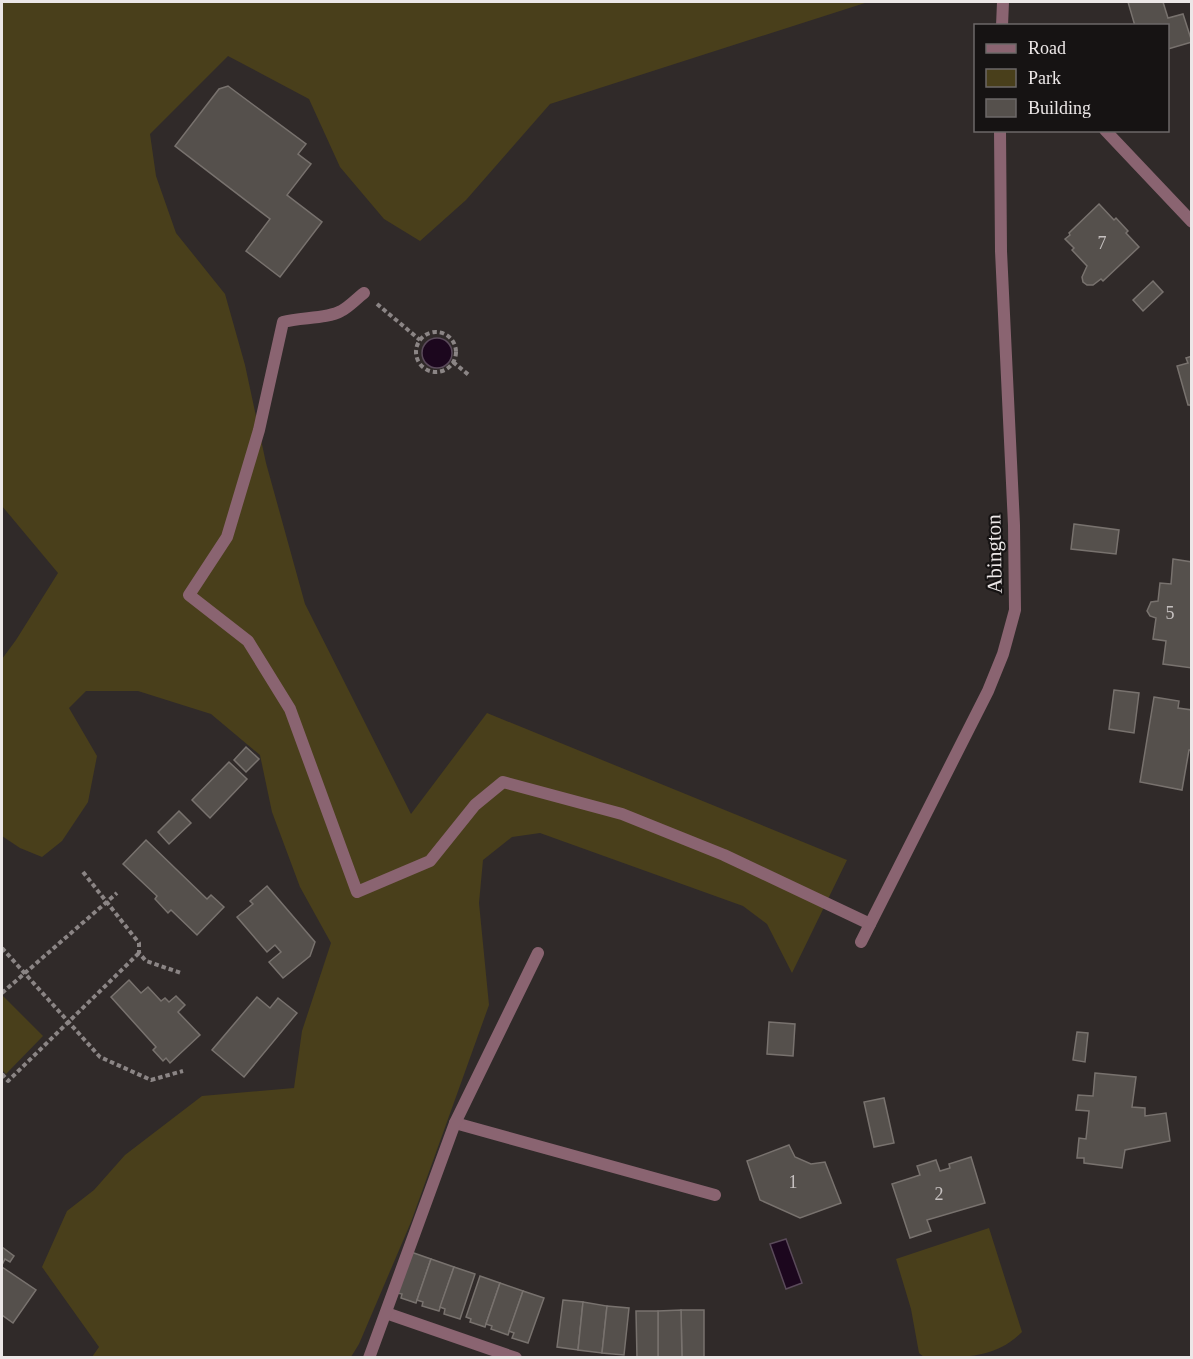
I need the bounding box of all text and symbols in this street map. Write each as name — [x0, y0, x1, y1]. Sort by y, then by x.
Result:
legend — [974, 24, 1169, 132]
text: Road — [1028, 38, 1066, 58]
text: Park — [1028, 68, 1061, 88]
text: Building — [1028, 98, 1091, 118]
house number: 7 — [1098, 233, 1107, 253]
street label: Abington — [981, 514, 1007, 594]
house number: 5 — [1166, 603, 1175, 623]
house number: 1 — [789, 1172, 798, 1192]
house number: 2 — [935, 1184, 944, 1204]

